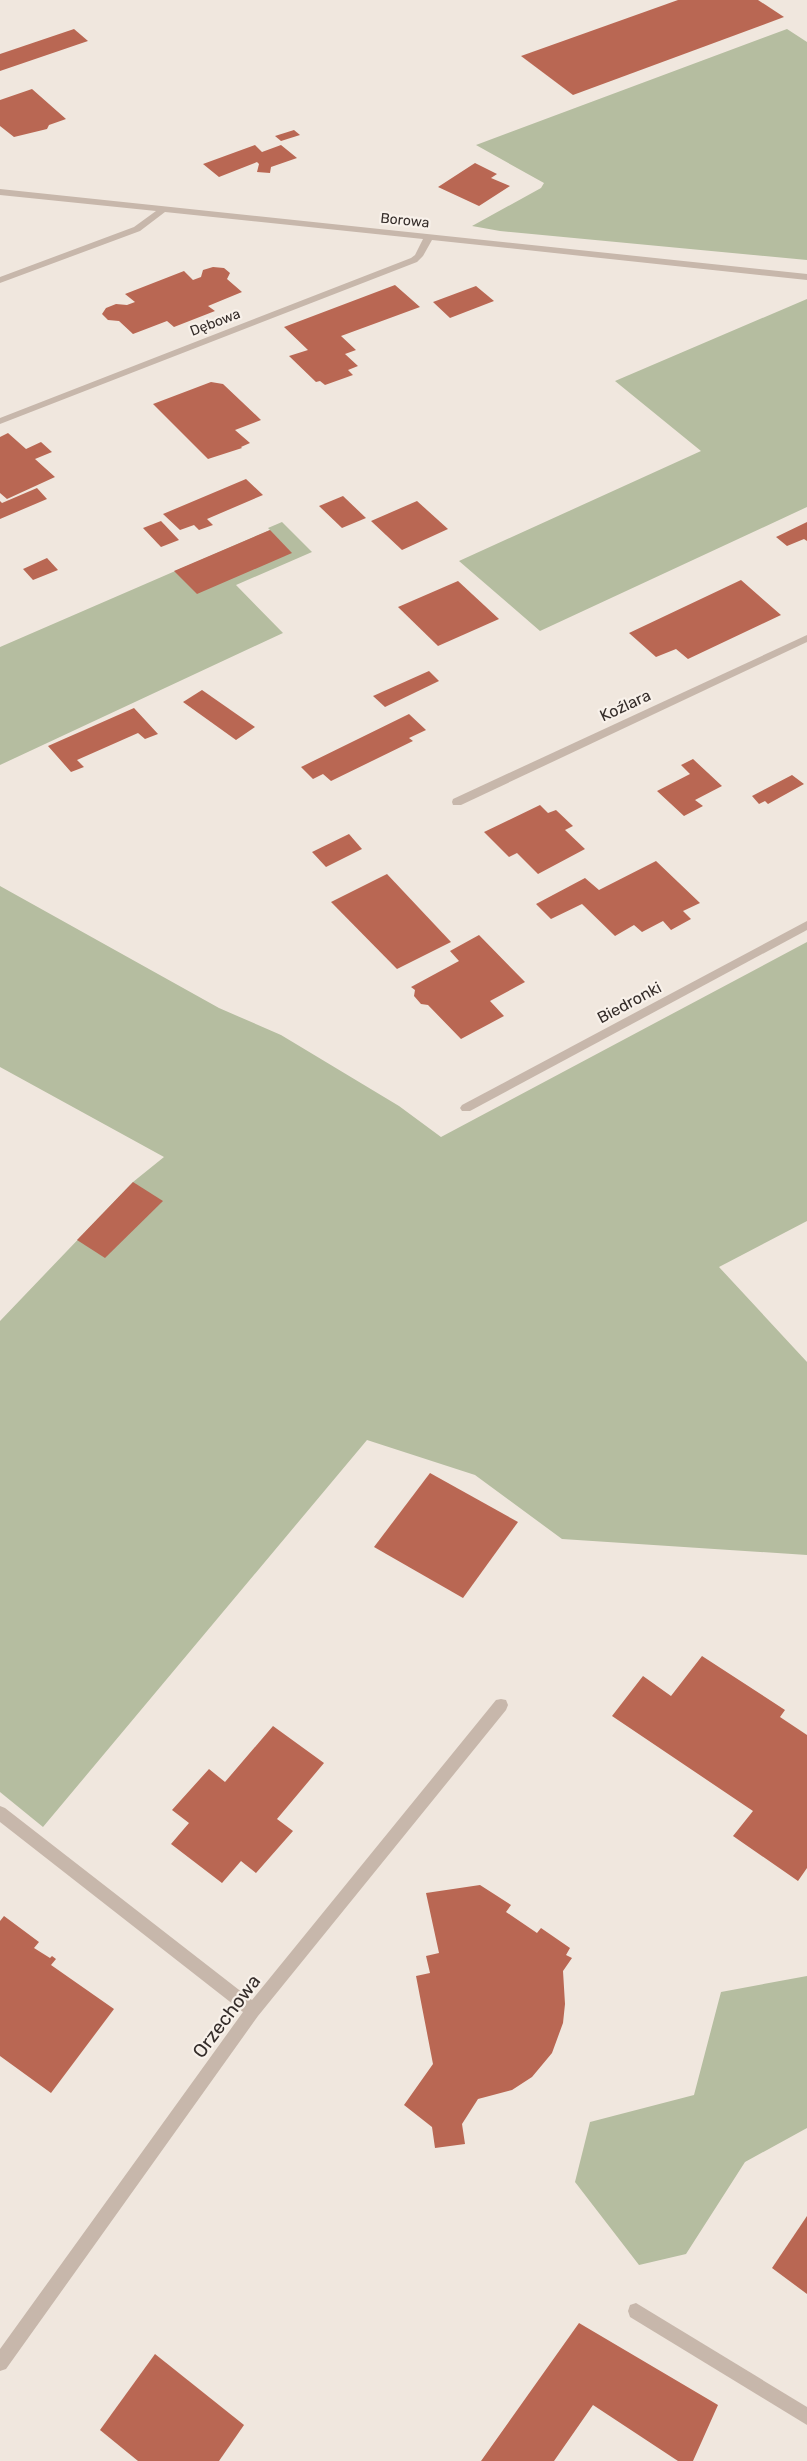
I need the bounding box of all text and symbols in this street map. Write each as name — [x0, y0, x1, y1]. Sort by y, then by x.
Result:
street label: Borowa — [380, 209, 430, 232]
street label: Dębowa — [188, 305, 243, 340]
street label: Koźlara — [597, 685, 654, 725]
street label: Biedronki — [594, 978, 665, 1027]
street label: Orzechowa — [188, 1970, 265, 2063]

